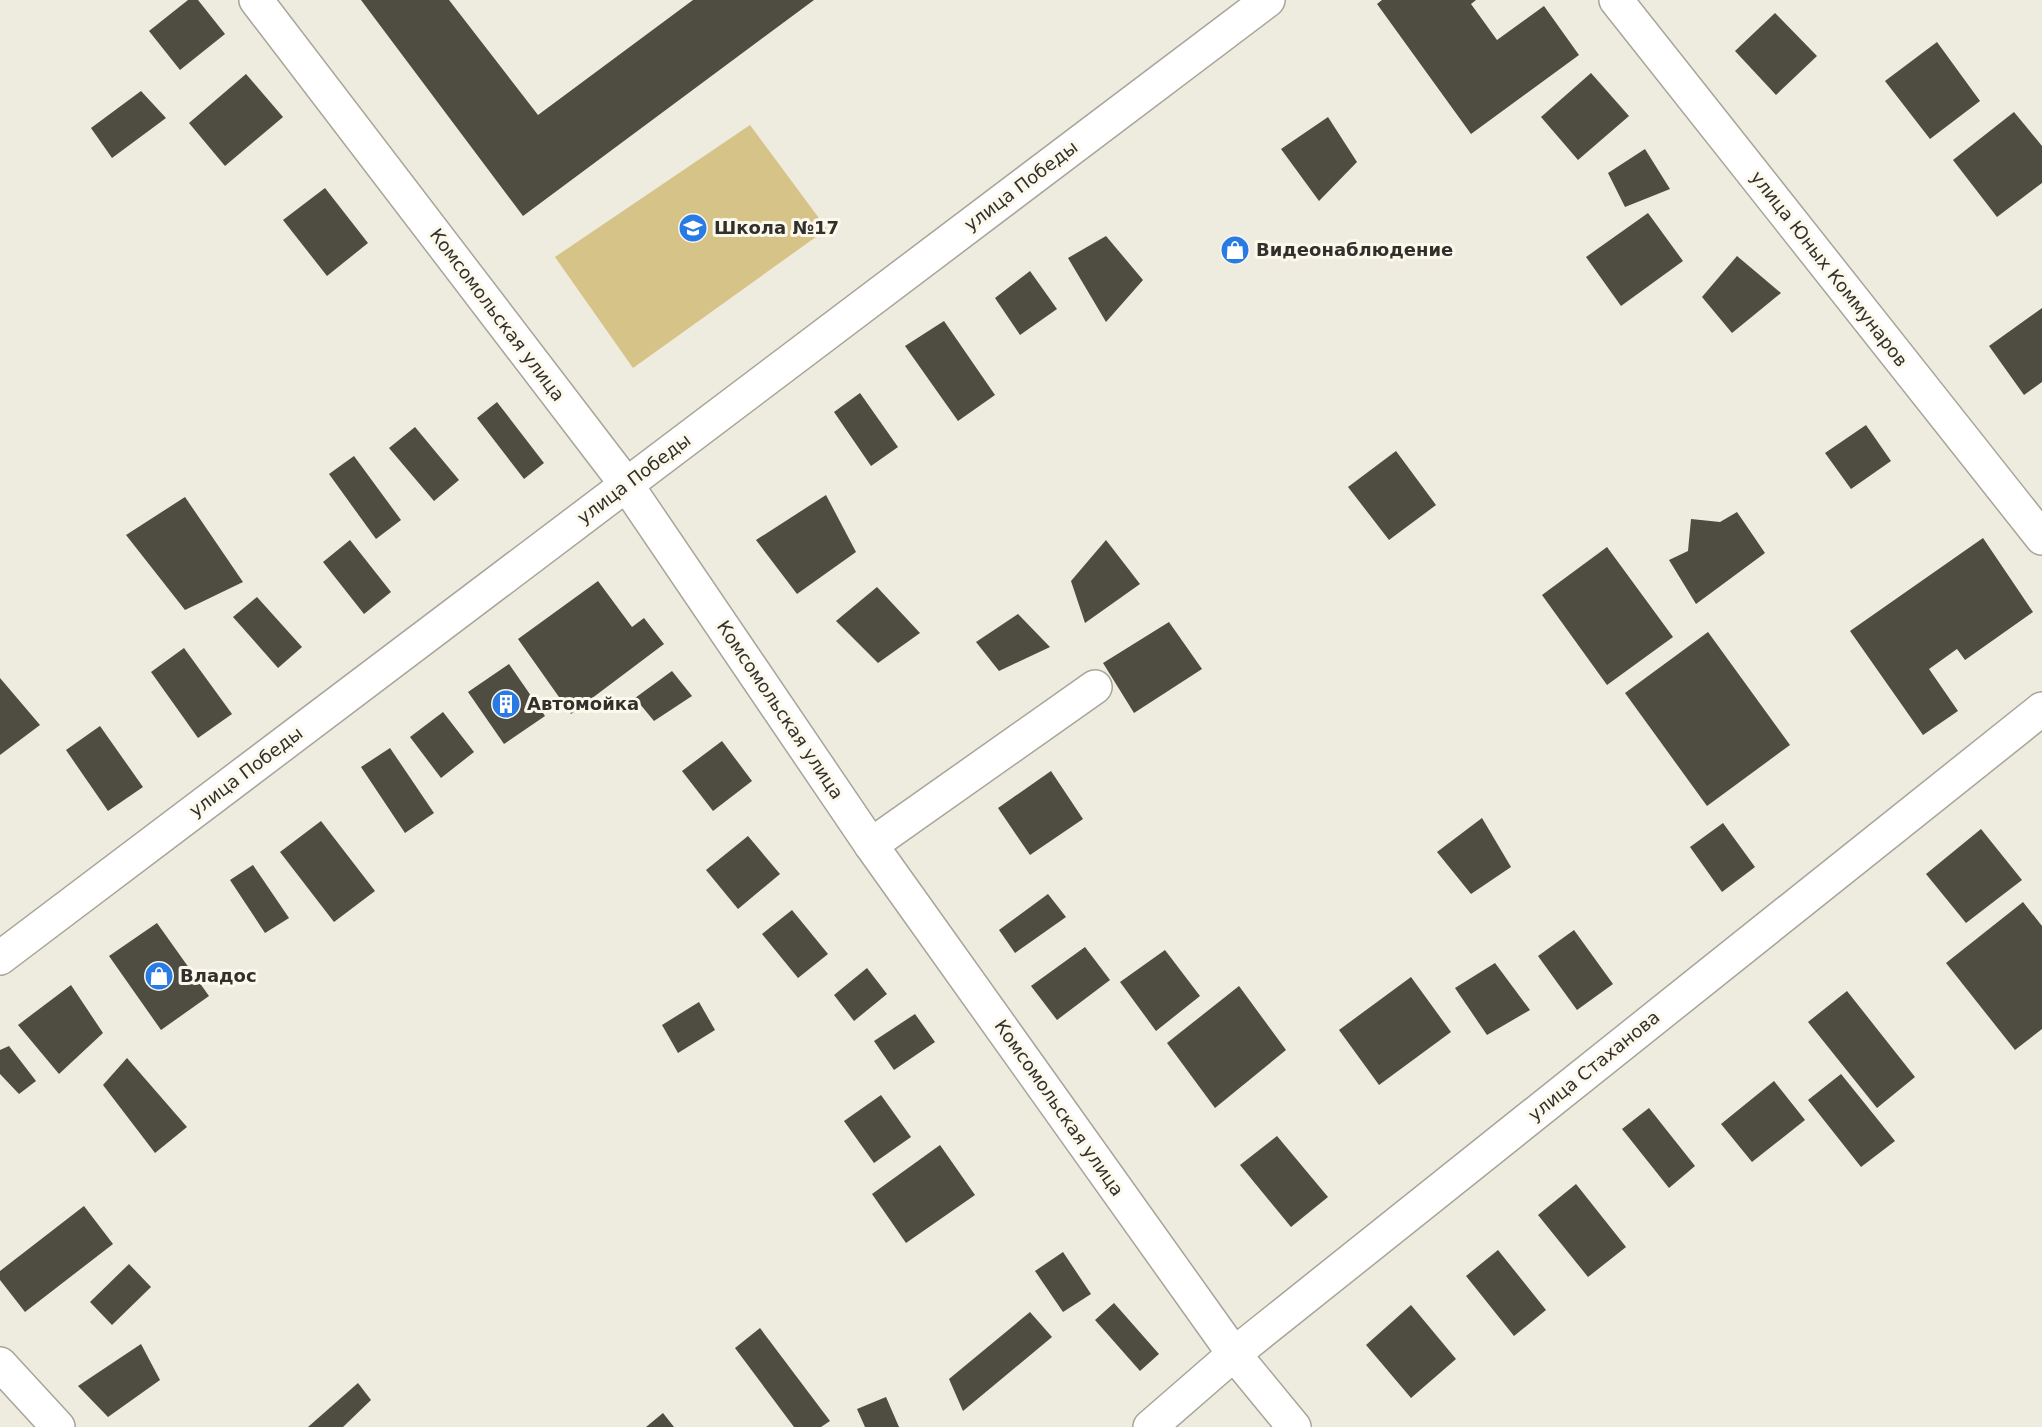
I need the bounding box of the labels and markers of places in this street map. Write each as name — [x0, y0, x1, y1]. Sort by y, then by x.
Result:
school or university icon: Школа №17 — [677, 212, 709, 244]
place label: Школа №17 — [714, 217, 839, 238]
shop icon: Видеонаблюдение — [1219, 234, 1251, 266]
place label: Видеонаблюдение — [1256, 239, 1453, 260]
building icon: Автомойка — [490, 688, 522, 720]
place label: Автомойка — [527, 693, 639, 714]
shop icon: Владос — [143, 960, 175, 992]
place label: Владос — [180, 965, 257, 986]

